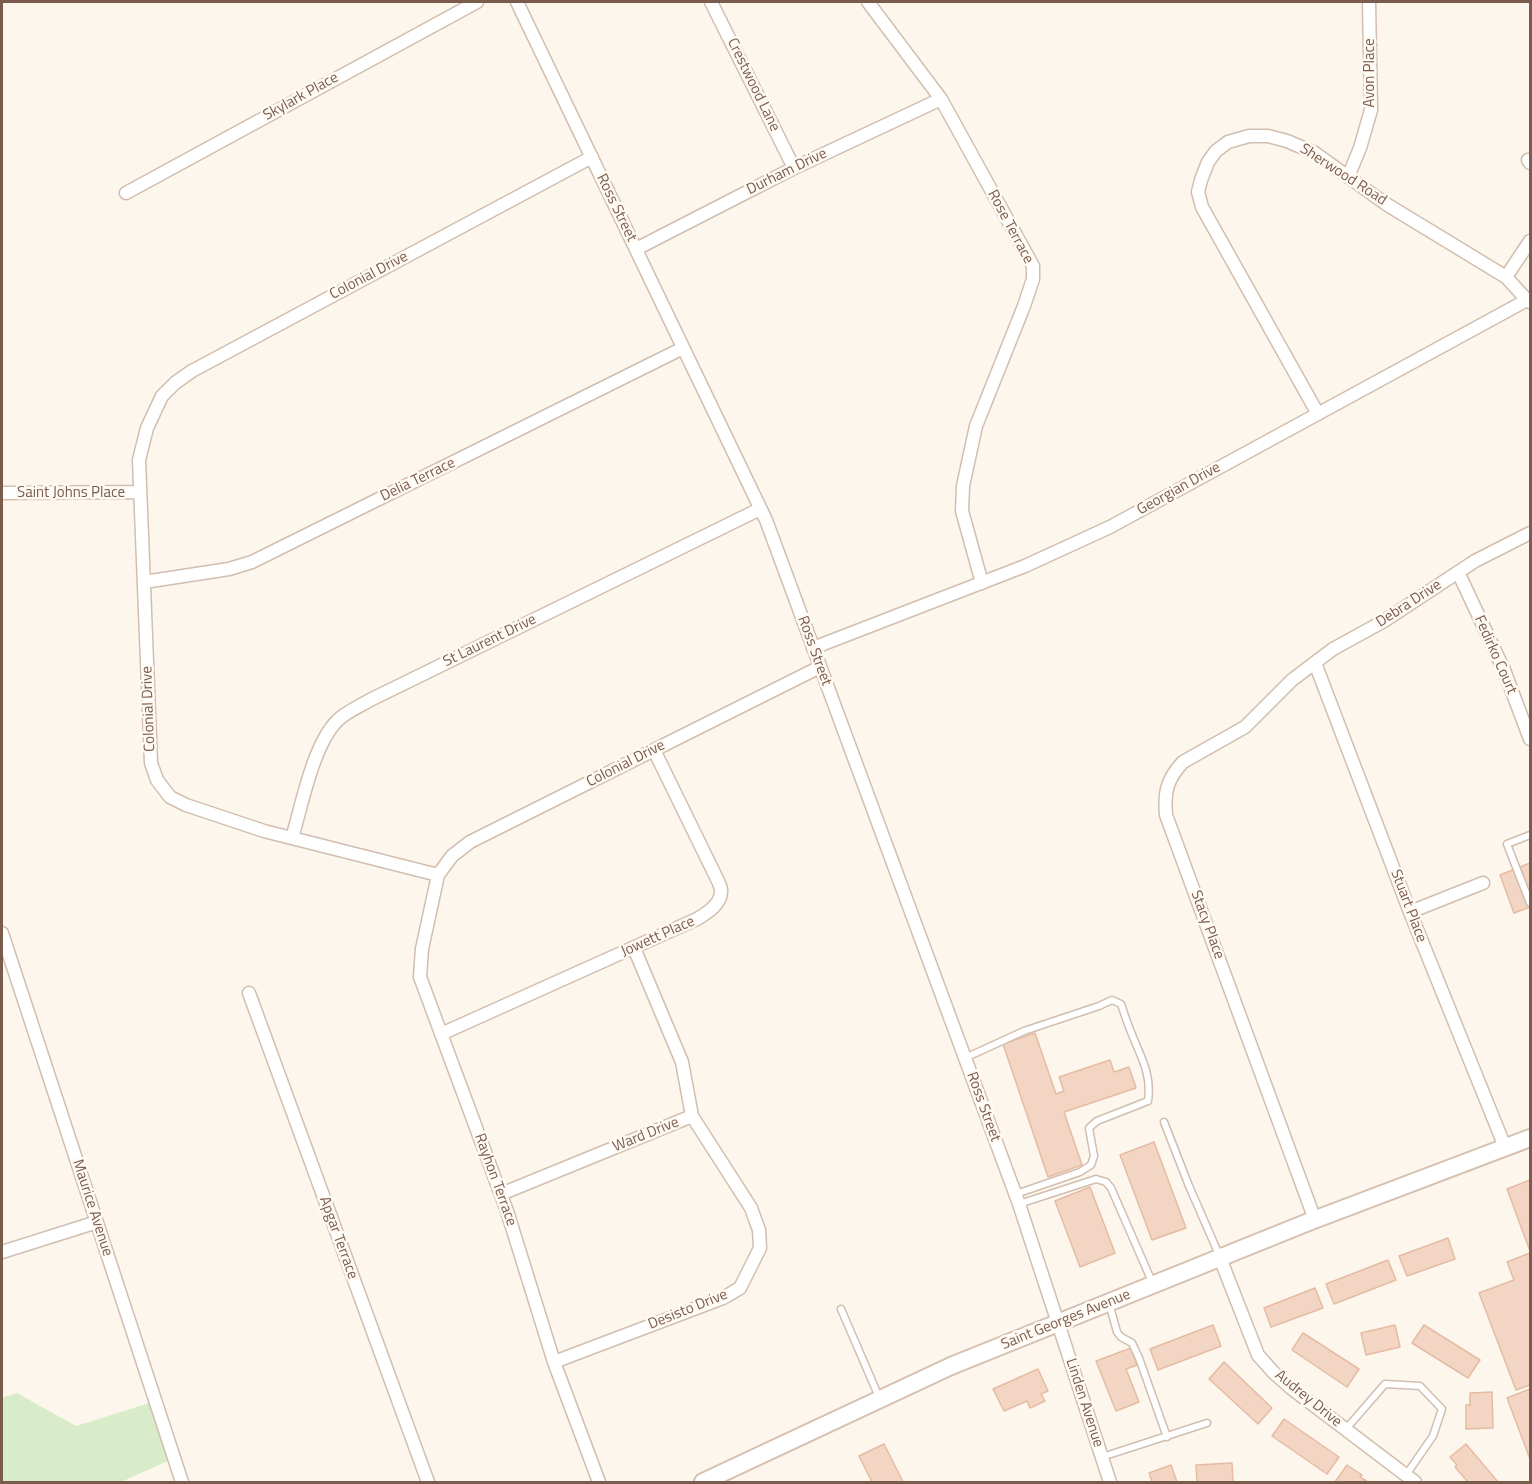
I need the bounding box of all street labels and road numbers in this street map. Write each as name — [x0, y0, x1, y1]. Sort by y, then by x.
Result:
street label: Crestwood Lane — [723, 35, 783, 135]
street label: Avon Place — [1361, 39, 1379, 107]
street label: Skylark Place — [260, 69, 342, 125]
street label: Sherwood Road — [1296, 140, 1390, 210]
street label: Durham Drive — [744, 145, 830, 199]
street label: Ross Street — [592, 171, 640, 245]
street label: Rose Terrace — [983, 187, 1037, 267]
street label: Colonial Drive — [327, 248, 411, 304]
street label: Delia Terrace — [378, 454, 458, 506]
street label: Georgian Drive — [1134, 459, 1224, 519]
street label: Saint Johns Place — [17, 484, 125, 502]
street label: Debra Drive — [1373, 576, 1445, 632]
street label: St Laurent Drive — [441, 611, 539, 671]
street label: Fedirko Court — [1470, 613, 1520, 697]
street label: Ross Street — [793, 614, 835, 688]
street label: Colonial Drive — [139, 666, 159, 752]
street label: Colonial Drive — [584, 737, 668, 791]
street label: Stuart Place — [1386, 867, 1430, 945]
street label: Stacy Place — [1186, 888, 1228, 962]
street label: Jowett Place — [618, 913, 698, 961]
street label: Ross Street — [962, 1070, 1004, 1144]
street label: Ward Drive — [610, 1114, 682, 1156]
street label: Rayhon Terrace — [470, 1131, 520, 1229]
street label: Maurice Avenue — [68, 1157, 116, 1259]
street label: Apgar Terrace — [315, 1194, 361, 1282]
street label: Desisto Drive — [646, 1286, 730, 1334]
street label: Saint Georges Avenue — [999, 1286, 1133, 1354]
street label: Linden Avenue — [1061, 1356, 1107, 1450]
street label: Audrey Drive — [1271, 1367, 1345, 1431]

